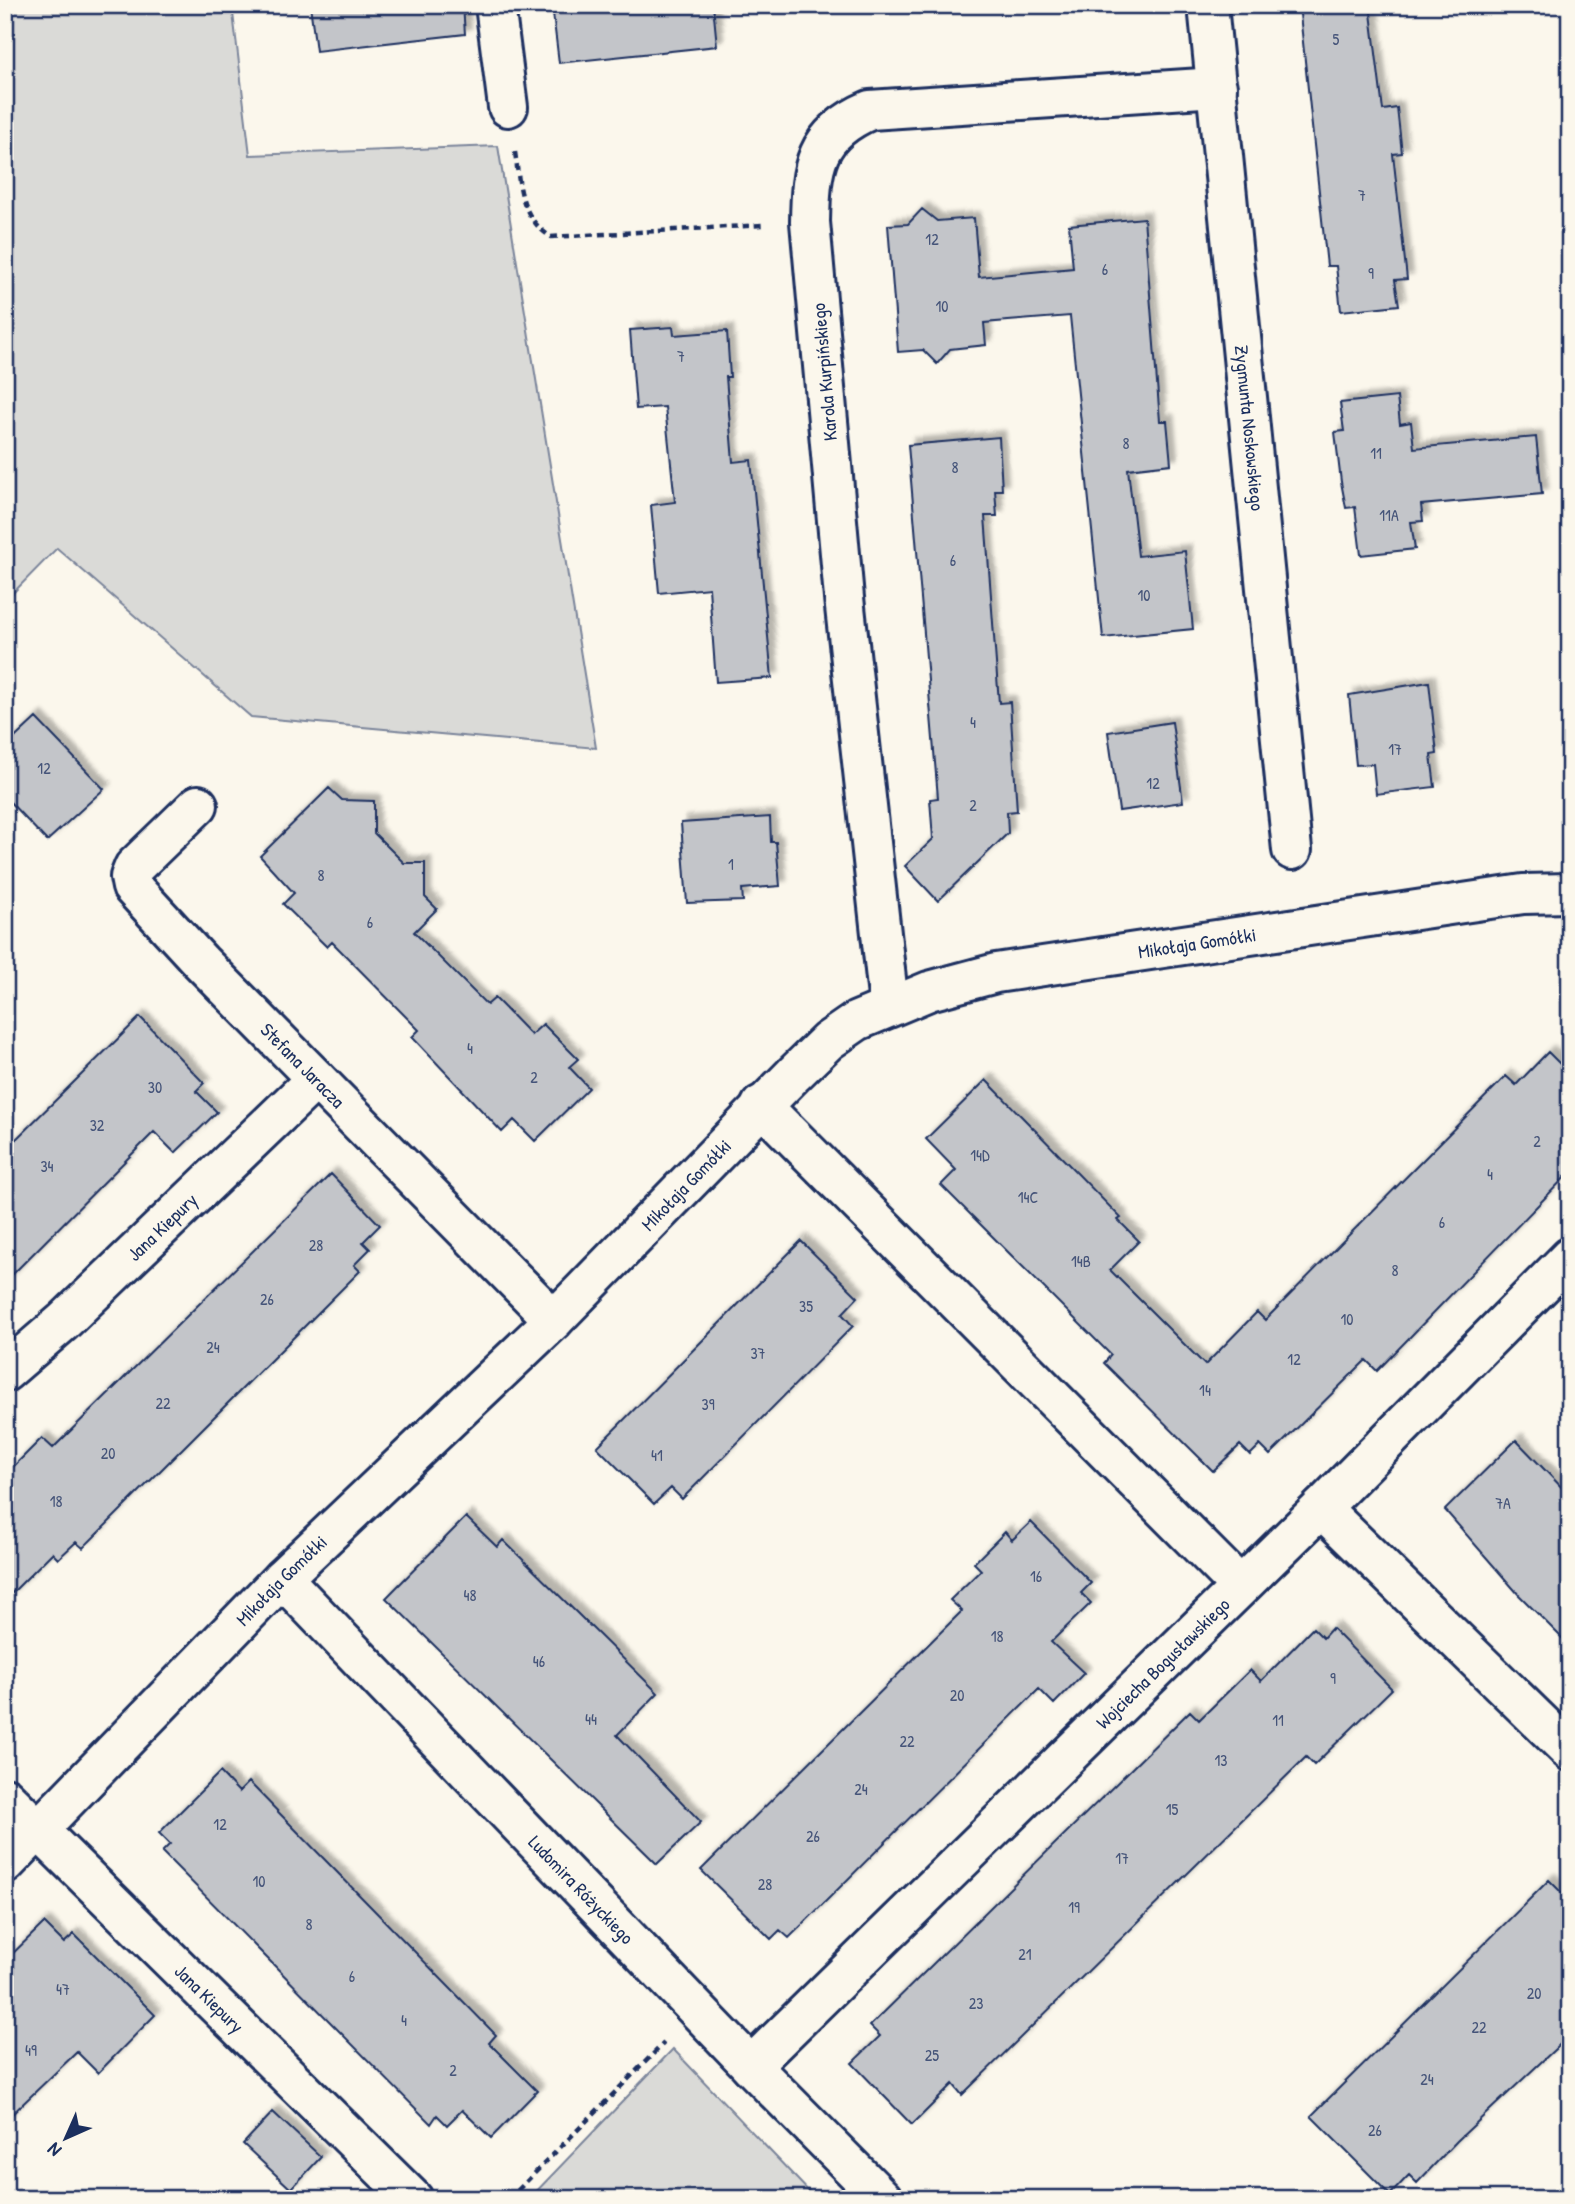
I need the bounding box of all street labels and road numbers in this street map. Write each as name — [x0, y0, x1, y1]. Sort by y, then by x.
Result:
street label: Karola Kurpińskiego — [805, 302, 843, 442]
street label: Zygmunta Noskowskiego — [1229, 344, 1271, 512]
street label: Mikołaja Gomółki — [1136, 921, 1258, 965]
street label: Stefana Jaracza — [255, 1017, 351, 1114]
street label: Mikołaja Gomółki — [635, 1133, 737, 1236]
street label: Jana Kiepury — [121, 1187, 203, 1267]
street label: Mikołaja Gomółki — [230, 1529, 333, 1631]
street label: Wojciecha Bogusławskiego — [1090, 1591, 1235, 1734]
street label: Ludomira Różyckiego — [523, 1829, 640, 1950]
street label: Jana Kiepury — [169, 1958, 250, 2039]

